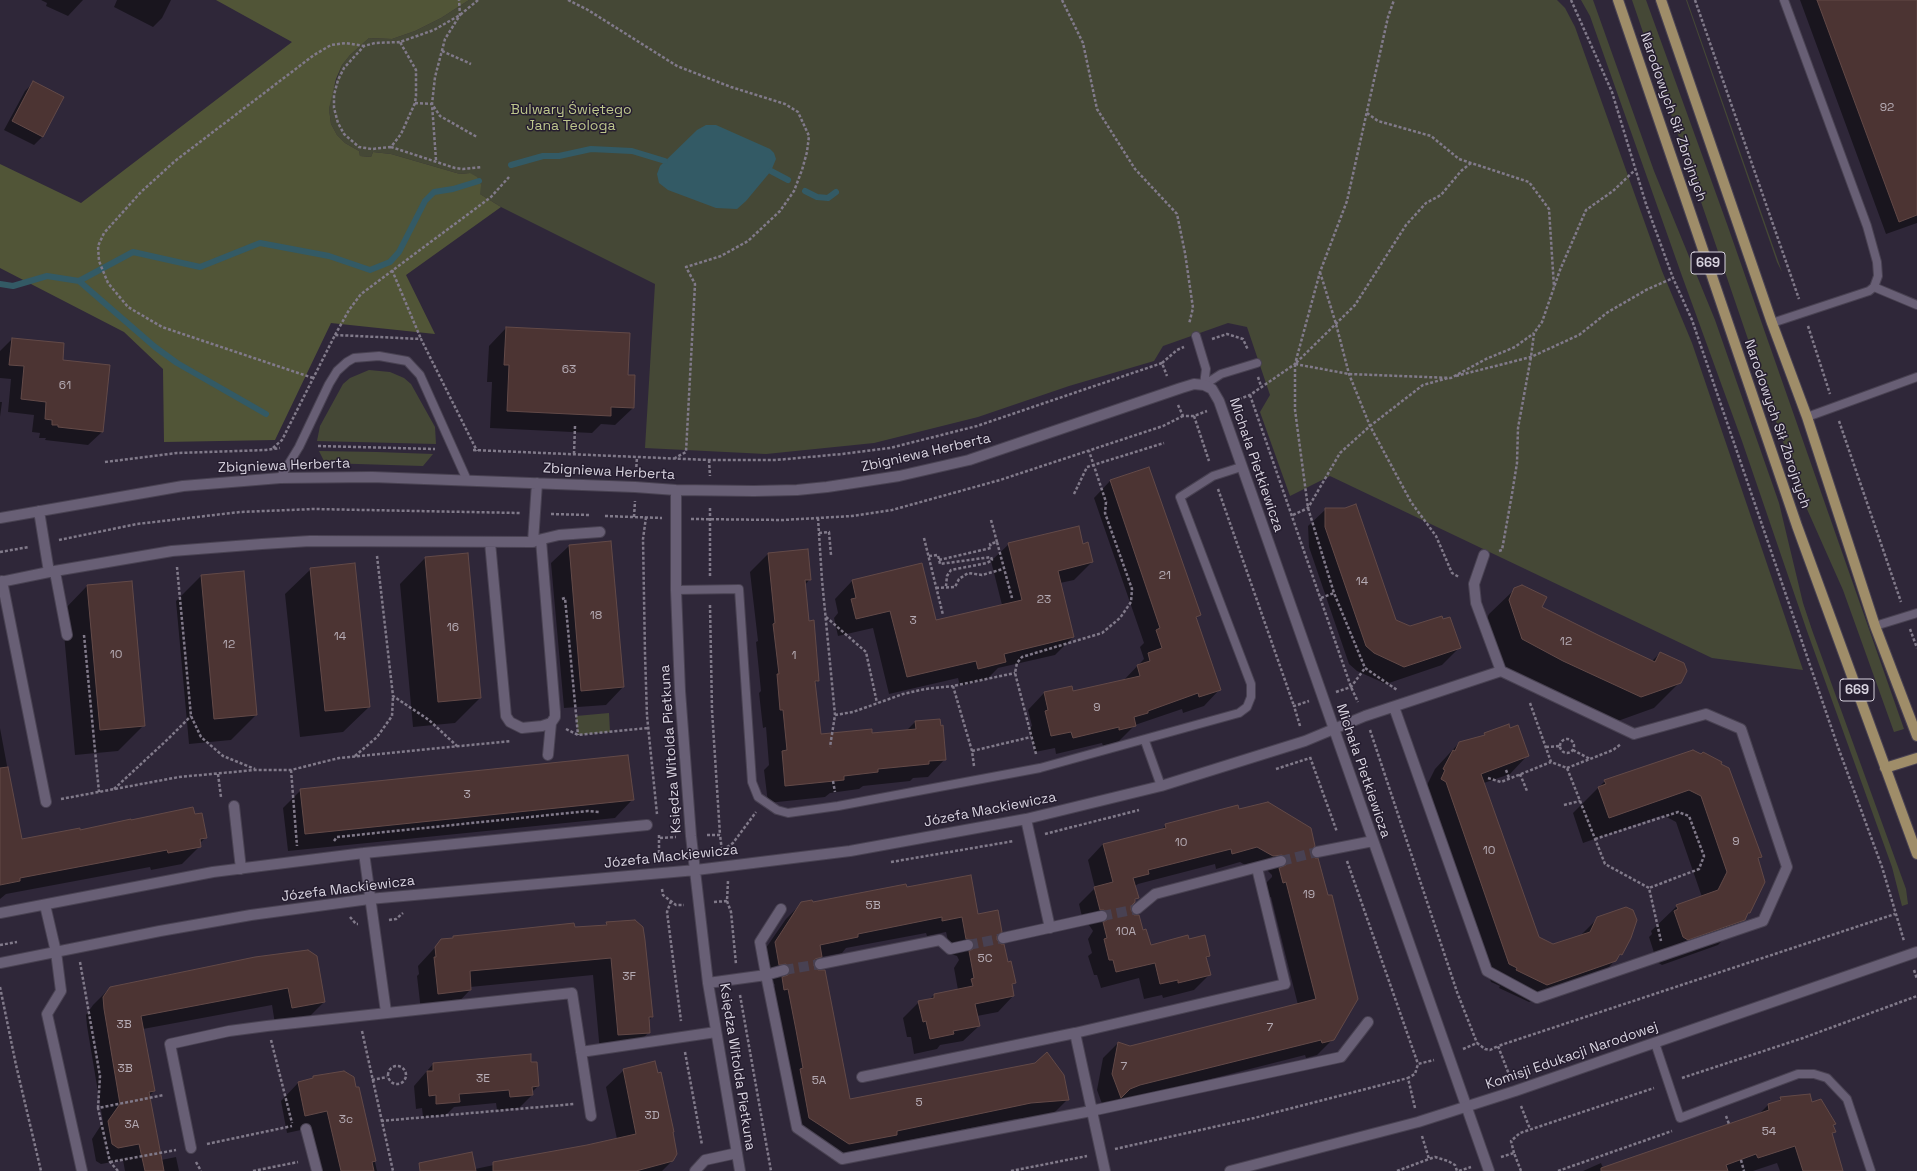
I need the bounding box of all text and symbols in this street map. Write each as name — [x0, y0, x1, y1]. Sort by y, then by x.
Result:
street label: Narodowych Sił Zbrojnych — [1636, 30, 1710, 204]
house number: 92 — [1880, 101, 1894, 115]
park label: Bulwary Świętego Jana Teologa — [510, 102, 632, 134]
road number: 669 — [1691, 252, 1725, 274]
street label: Narodowych Sił Zbrojnych — [1740, 337, 1814, 511]
house number: 63 — [562, 363, 576, 377]
house number: 61 — [59, 379, 71, 393]
street label: Michała Pietkiewicza — [1225, 396, 1287, 534]
street label: Zbigniewa Herberta — [860, 430, 992, 476]
street label: Zbigniewa Herberta — [218, 455, 350, 477]
street label: Zbigniewa Herberta — [543, 460, 675, 484]
house number: 21 — [1159, 569, 1171, 583]
house number: 14 — [1356, 575, 1368, 589]
house number: 23 — [1037, 593, 1051, 607]
house number: 18 — [590, 609, 602, 623]
house number: 3 — [909, 614, 917, 628]
house number: 16 — [447, 621, 459, 635]
house number: 14 — [334, 630, 346, 644]
house number: 12 — [1560, 635, 1572, 649]
house number: 12 — [223, 638, 235, 652]
house number: 10 — [110, 648, 122, 662]
house number: 1 — [791, 649, 797, 663]
street label: Księdza Witolda Pietkuna — [657, 664, 685, 834]
road number: 669 — [1840, 679, 1874, 701]
house number: 9 — [1093, 701, 1101, 715]
street label: Michała Pietkiewicza — [1332, 702, 1394, 840]
house number: 3 — [463, 788, 471, 802]
street label: Józefa Mackiewicza — [922, 789, 1058, 831]
house number: 9 — [1732, 835, 1740, 849]
house number: 10 — [1175, 836, 1187, 850]
street label: Józefa Mackiewicza — [603, 842, 739, 872]
house number: 10 — [1483, 844, 1495, 858]
street label: Józefa Mackiewicza — [280, 872, 416, 906]
house number: 19 — [1303, 888, 1315, 902]
house number: 5B — [865, 899, 881, 913]
house number: 10A — [1116, 925, 1136, 939]
house number: 5C — [978, 952, 992, 966]
house number: 3F — [622, 970, 636, 984]
street label: Księdza Witolda Pietkuna — [715, 982, 759, 1152]
house number: 3B — [116, 1018, 132, 1032]
street label: Komisji Edukacji Narodowej — [1484, 1019, 1660, 1093]
house number: 7 — [1267, 1021, 1273, 1035]
house number: 7 — [1121, 1060, 1127, 1074]
house number: 3B — [117, 1062, 133, 1076]
house number: 3E — [476, 1072, 490, 1086]
house number: 5A — [812, 1074, 826, 1088]
house number: 5 — [915, 1096, 923, 1110]
house number: 3D — [644, 1109, 660, 1123]
house number: 3c — [339, 1113, 353, 1127]
house number: 3A — [125, 1118, 139, 1132]
house number: 54 — [1762, 1125, 1776, 1139]

